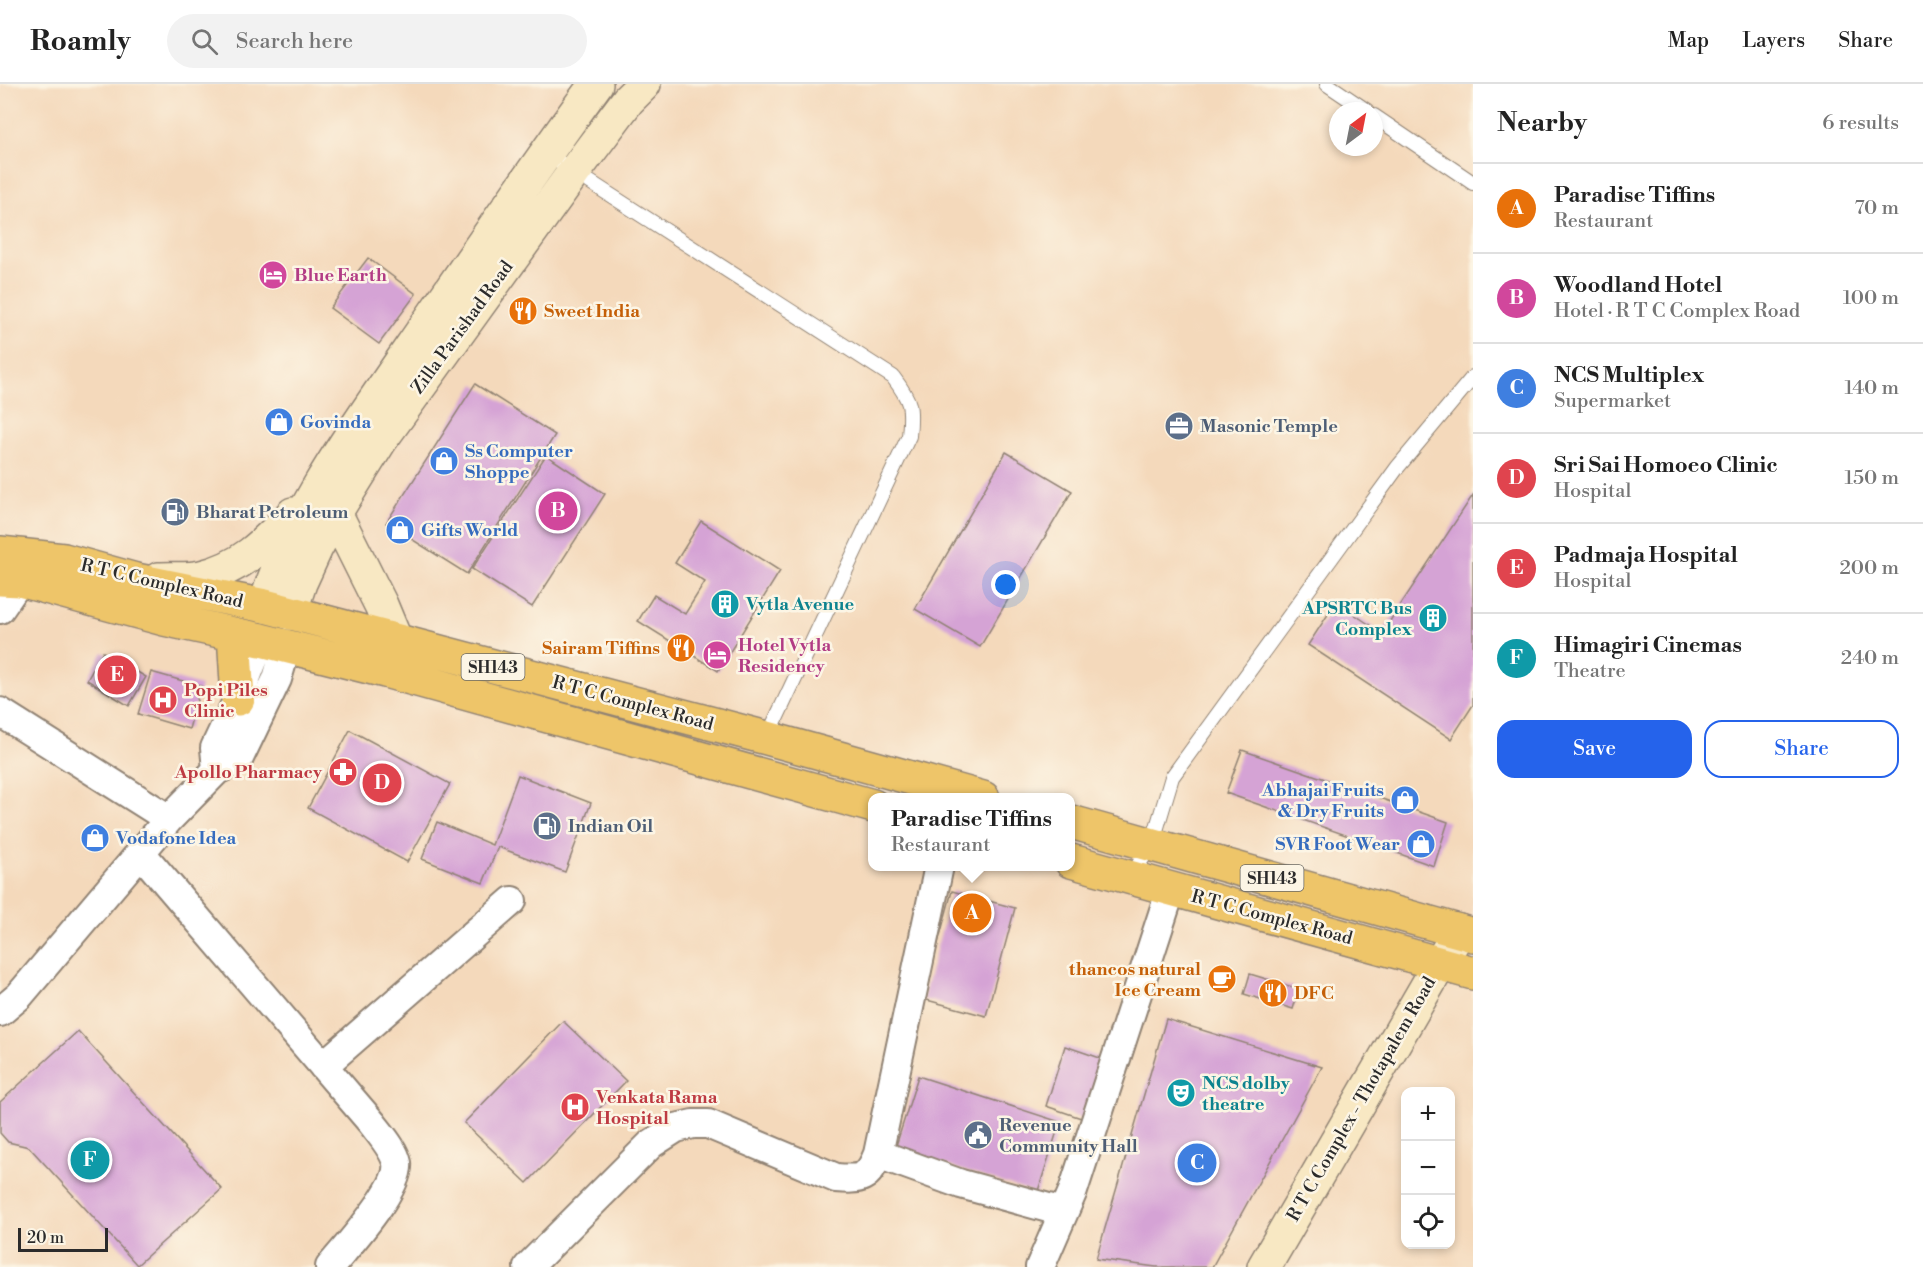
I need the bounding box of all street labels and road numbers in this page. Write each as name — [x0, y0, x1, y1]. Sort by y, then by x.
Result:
street label: Zilla Parishad Road — [406, 256, 519, 398]
street label: R T C Complex Road — [78, 554, 246, 614]
road number: SH143 — [462, 654, 524, 680]
street label: R T C Complex Road — [550, 671, 717, 736]
road number: SH143 — [1240, 865, 1304, 891]
street label: R T C Complex Road — [1189, 885, 1356, 950]
street label: R T C Complex - Thotapalem Road — [1282, 972, 1442, 1226]

